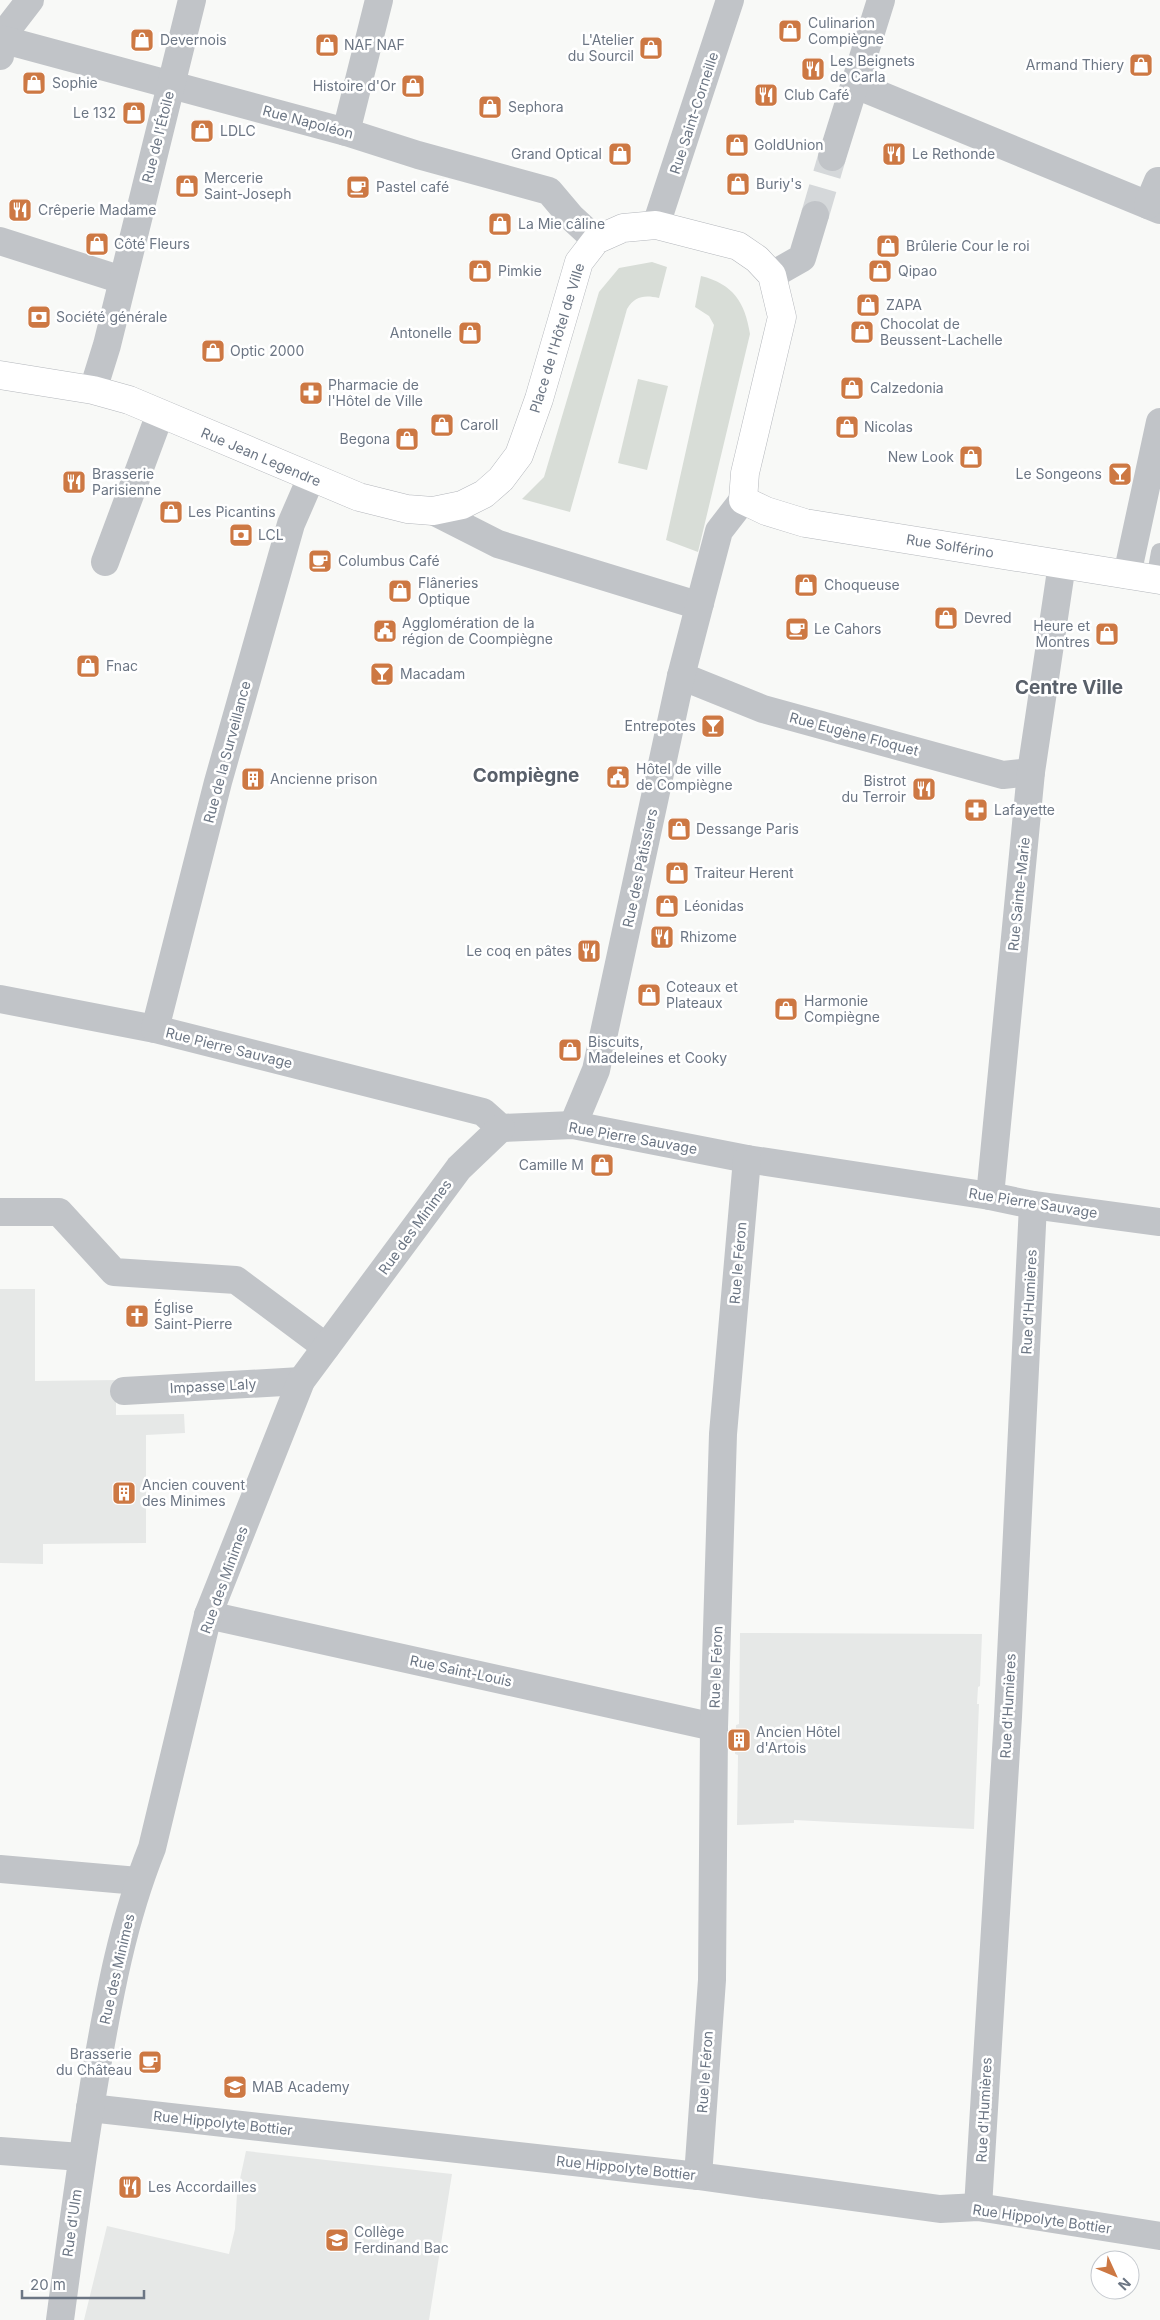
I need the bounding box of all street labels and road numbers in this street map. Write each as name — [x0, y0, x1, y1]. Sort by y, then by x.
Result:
street label: Rue Saint-Corneille — [666, 50, 721, 176]
street label: Rue de l'Étoile — [138, 89, 177, 184]
street label: Rue Napoléon — [261, 101, 355, 142]
street label: Place de l'Hôtel de Ville — [526, 261, 587, 415]
street label: Rue Jean Legendre — [199, 424, 324, 489]
street label: Rue Solférino — [905, 530, 995, 561]
street label: Rue de la Surveillance — [199, 679, 254, 825]
street label: Rue Eugène Floquet — [788, 708, 921, 759]
street label: Rue des Pâtissiers — [619, 807, 660, 929]
street label: Rue Sainte-Marie — [1004, 836, 1033, 952]
street label: Rue Pierre Sauvage — [164, 1024, 294, 1071]
street label: Rue Pierre Sauvage — [568, 1118, 699, 1157]
street label: Rue des Minimes — [375, 1176, 455, 1277]
street label: Rue Pierre Sauvage — [968, 1184, 1099, 1221]
street label: Rue le Féron — [725, 1221, 750, 1305]
street label: Rue d'Humières — [1017, 1249, 1040, 1355]
street label: Impasse Laly — [169, 1375, 257, 1396]
street label: Rue des Minimes — [196, 1524, 251, 1636]
street label: Rue le Féron — [706, 1625, 725, 1708]
street label: Rue Saint-Louis — [408, 1651, 514, 1690]
street label: Rue d'Humières — [996, 1653, 1019, 1759]
street label: Rue des Minimes — [96, 1912, 138, 2026]
street label: Rue le Féron — [693, 2030, 716, 2114]
street label: Rue d'Humières — [972, 2057, 995, 2163]
street label: Rue Hippolyte Bottier — [153, 2107, 294, 2138]
street label: Rue Hippolyte Bottier — [556, 2152, 697, 2183]
street label: Rue d'Ulm — [58, 2188, 85, 2258]
street label: Rue Hippolyte Bottier — [972, 2200, 1113, 2237]

